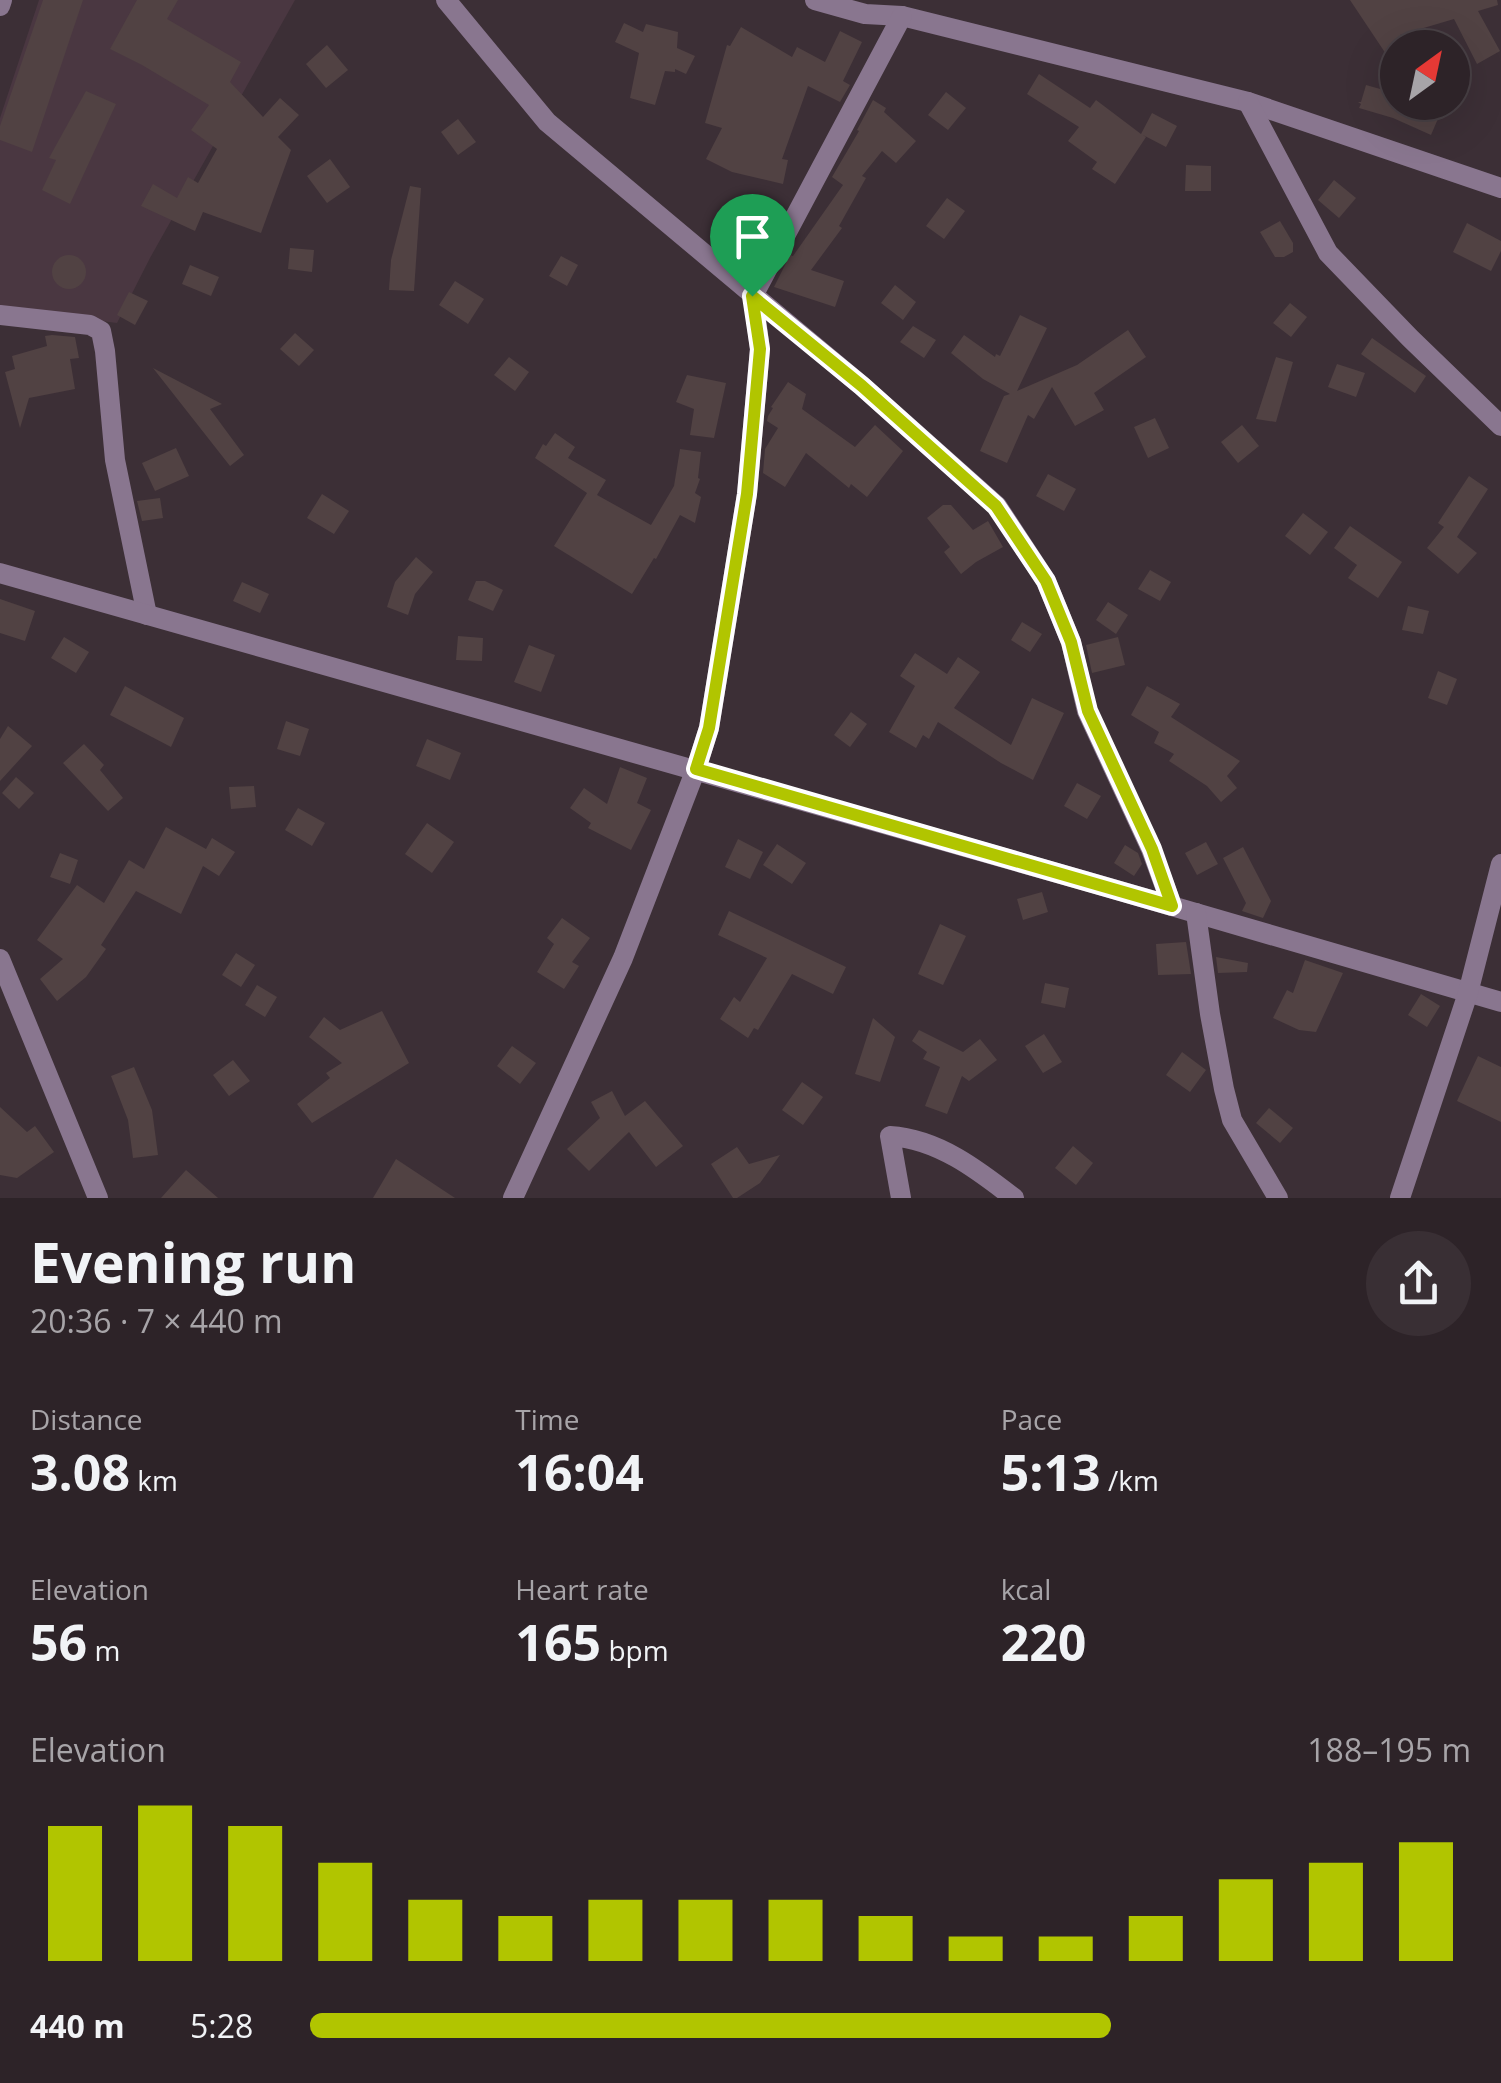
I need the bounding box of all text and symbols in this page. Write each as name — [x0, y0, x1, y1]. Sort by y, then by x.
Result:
north arrow — [1380, 30, 1470, 120]
map controls — [1380, 30, 1470, 120]
pin — [710, 194, 795, 297]
icon: arrive — [725, 209, 780, 264]
text: Evening run — [30, 1224, 356, 1299]
button: share — [1366, 1231, 1471, 1336]
text: 20:36 · 7 × 440 m — [30, 1299, 283, 1342]
text: Distance — [30, 1400, 143, 1438]
text: Time — [515, 1400, 579, 1438]
text: Pace — [1001, 1400, 1062, 1438]
text: 3.08 — [30, 1438, 130, 1506]
text: 16:04 — [515, 1438, 644, 1506]
text: 5:13 — [1001, 1438, 1101, 1506]
text: km — [130, 1461, 178, 1499]
text: /km — [1101, 1461, 1159, 1499]
text: Elevation — [30, 1570, 149, 1608]
text: Heart rate — [515, 1570, 649, 1608]
text: kcal — [1001, 1570, 1051, 1608]
text: 56 — [30, 1608, 87, 1676]
text: 165 — [515, 1608, 601, 1676]
text: 220 — [1001, 1608, 1086, 1676]
text: m — [87, 1631, 120, 1669]
text: bpm — [601, 1631, 669, 1669]
text: Elevation — [30, 1728, 166, 1771]
text: 188–195 m — [1307, 1728, 1471, 1771]
text: 440 m — [30, 2004, 125, 2047]
text: 5:28 — [190, 2004, 253, 2047]

